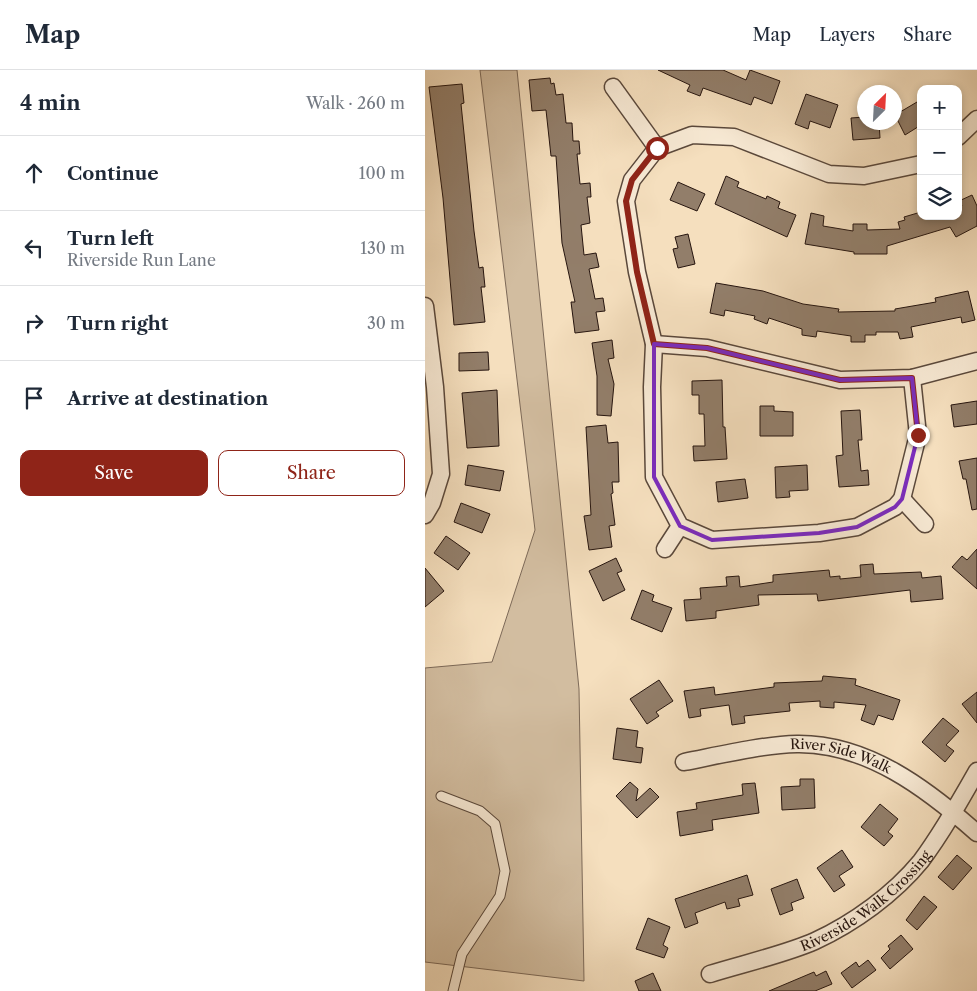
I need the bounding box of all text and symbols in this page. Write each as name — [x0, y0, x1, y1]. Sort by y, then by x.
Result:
text: Map — [25, 20, 80, 49]
text: Map — [753, 24, 791, 46]
text: Layers — [819, 24, 875, 46]
text: Share — [903, 24, 952, 46]
north arrow — [857, 85, 902, 130]
map controls — [917, 85, 962, 220]
button: + — [917, 85, 962, 130]
text: 4 min — [20, 90, 81, 115]
text: Walk · 260 m — [306, 93, 405, 113]
button: − — [917, 130, 962, 175]
route start — [646, 137, 669, 160]
icon: ahead — [20, 159, 48, 187]
text: Continue — [67, 162, 159, 185]
text: 100 m — [359, 163, 405, 183]
button: layers — [917, 175, 962, 220]
text: Turn left — [67, 227, 154, 250]
icon: left — [20, 234, 48, 262]
text: 130 m — [360, 238, 405, 258]
text: Riverside Run Lane — [67, 250, 216, 270]
icon: right — [20, 309, 48, 337]
text: Turn right — [67, 312, 168, 335]
text: 30 m — [367, 313, 405, 333]
icon: arrive — [20, 384, 48, 412]
text: Arrive at destination — [67, 387, 268, 410]
route end — [907, 424, 930, 447]
button: Save — [20, 450, 208, 496]
button: Share — [218, 450, 405, 496]
street label: River Side Walk — [790, 735, 895, 778]
street label: Riverside Walk Crossing — [798, 846, 935, 955]

